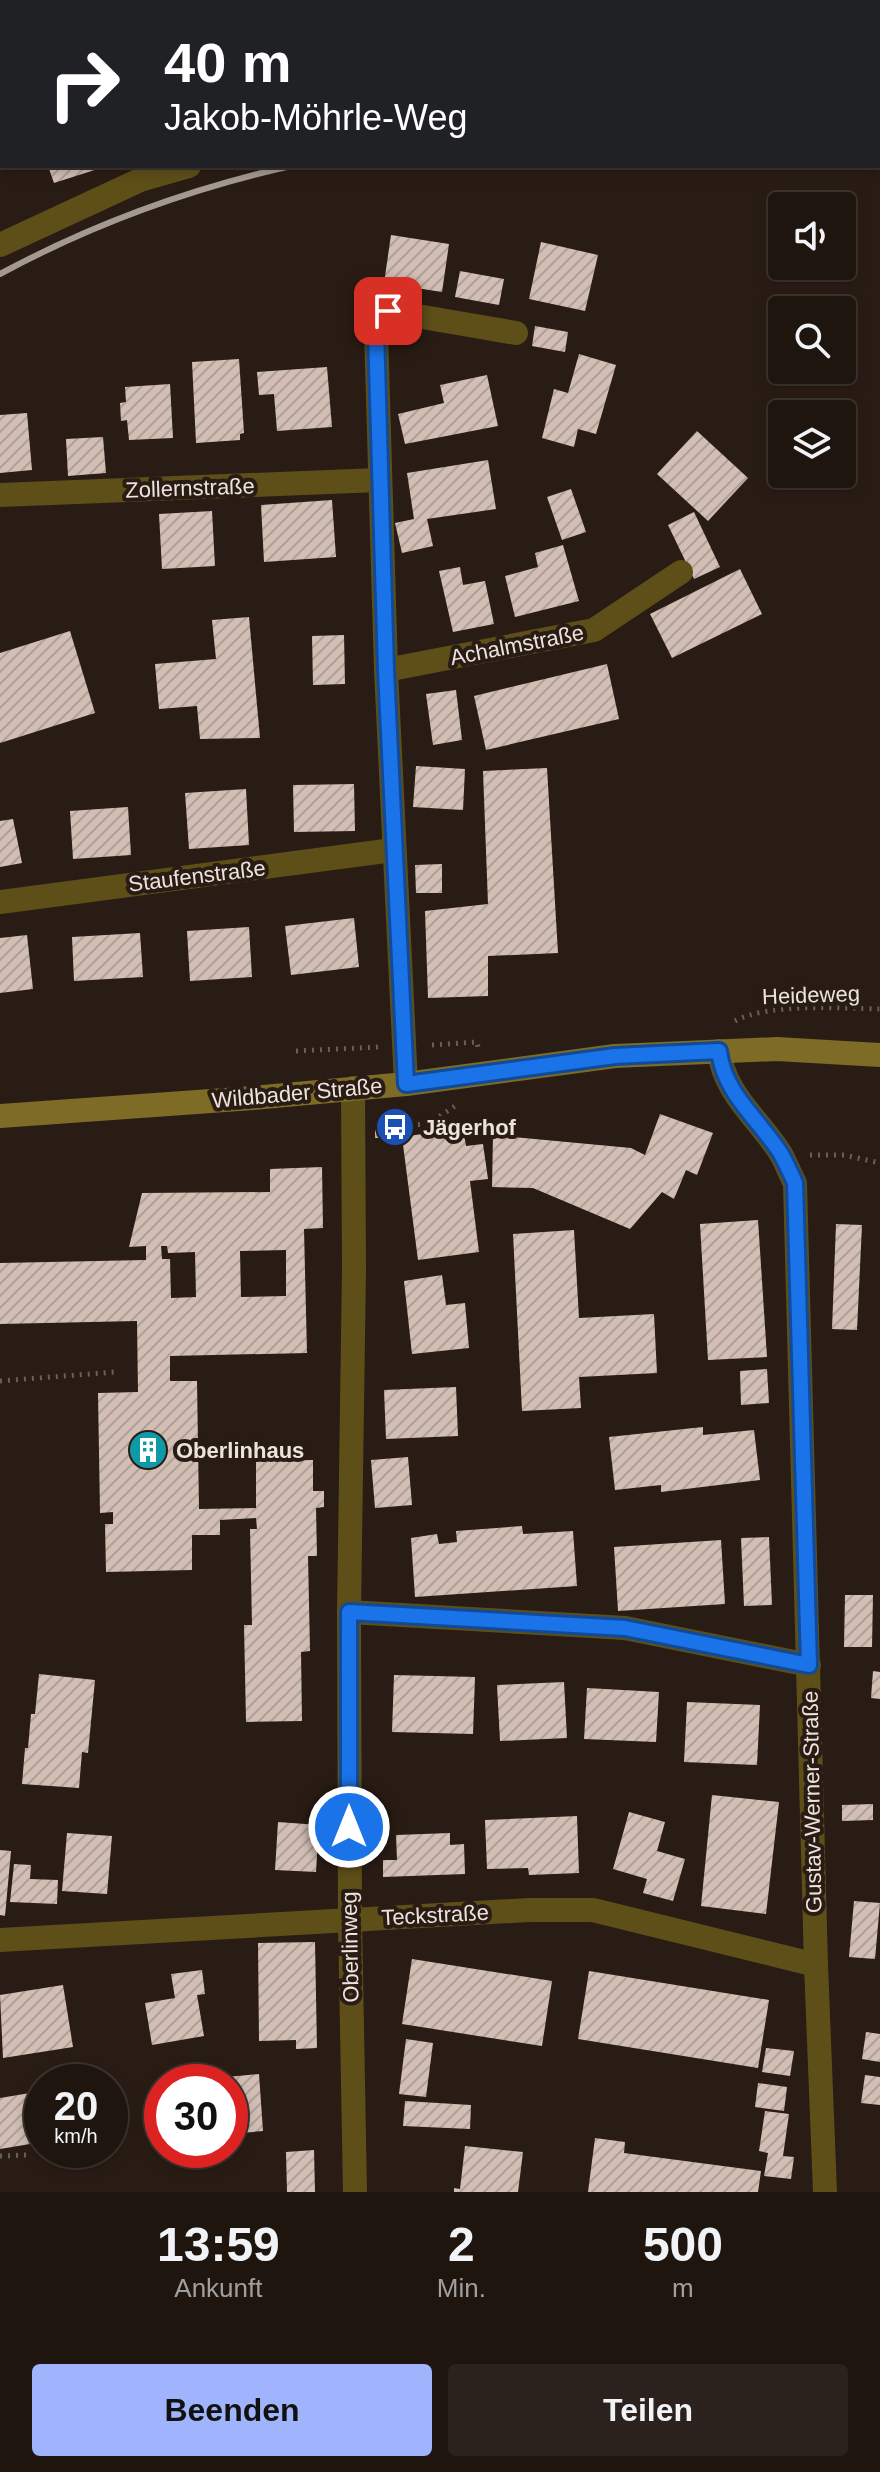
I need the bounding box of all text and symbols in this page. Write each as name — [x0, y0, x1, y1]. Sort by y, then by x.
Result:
text: 40 m — [164, 31, 292, 94]
icon: right — [32, 32, 136, 136]
text: Jakob-Möhrle-Weg — [164, 97, 467, 138]
map controls — [768, 192, 856, 488]
button: sound — [768, 192, 856, 280]
pin — [354, 277, 422, 345]
icon: arrive — [366, 289, 410, 333]
button: search — [768, 296, 856, 384]
button: layers — [768, 400, 856, 488]
street label: Zollernstraße — [125, 473, 255, 503]
street label: Achalmstraße — [448, 620, 586, 670]
street label: Staufenstraße — [127, 855, 267, 897]
street label: Heideweg — [762, 981, 860, 1009]
street label: Wildbader Straße — [211, 1073, 383, 1113]
bus stop icon: Jägerhof — [374, 1106, 416, 1148]
place label: Jägerhof — [423, 1115, 517, 1140]
building icon: Oberlinhaus — [127, 1429, 169, 1471]
place label: Oberlinhaus — [176, 1438, 304, 1463]
street label: Gustav-Werner-Straße — [798, 1691, 826, 1913]
position arrow — [307, 1785, 391, 1869]
street label: Oberlinweg — [337, 1891, 363, 2003]
street label: Teckstraße — [381, 1900, 489, 1930]
speed limit sign: 30 — [144, 2064, 248, 2168]
text: 20 — [54, 2084, 98, 2128]
text: km/h — [54, 2125, 98, 2147]
text: 13:59 — [157, 2218, 280, 2271]
text: 2 — [448, 2218, 475, 2271]
text: 500 — [643, 2218, 723, 2271]
text: Ankunft — [174, 2273, 262, 2303]
text: Min. — [437, 2273, 486, 2303]
text: m — [672, 2273, 694, 2303]
button: Beenden — [32, 2364, 432, 2456]
button: Teilen — [448, 2364, 848, 2456]

